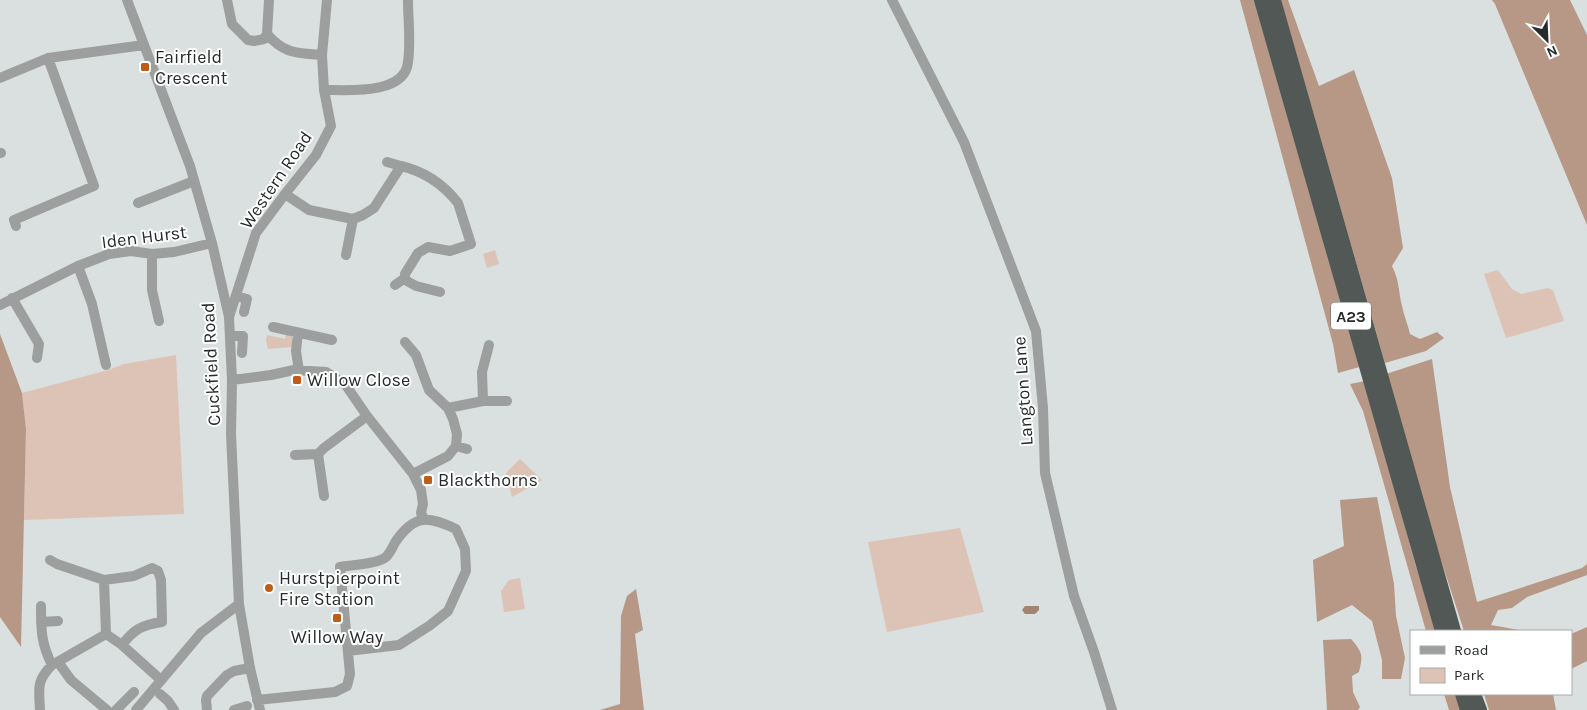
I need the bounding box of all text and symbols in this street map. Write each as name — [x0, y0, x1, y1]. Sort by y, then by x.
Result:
north arrow — [1522, 15, 1572, 65]
text: N — [1544, 42, 1560, 61]
place label: Fairfield Crescent — [155, 46, 228, 89]
marker: Fairfield Crescent — [139, 61, 151, 73]
street label: Western Road — [235, 127, 317, 233]
street label: Iden Hurst — [100, 221, 188, 253]
street label: Cuckfield Road — [197, 302, 225, 426]
road number: A23 — [1331, 302, 1371, 330]
street label: Langton Lane — [1008, 336, 1038, 446]
place label: Willow Close — [307, 369, 410, 391]
marker: Willow Close — [291, 374, 303, 386]
place label: Blackthorns — [438, 469, 538, 491]
marker: Blackthorns — [422, 474, 434, 486]
place label: Hurstpierpoint Fire Station — [279, 567, 400, 610]
marker: Hurstpierpoint Fire Station — [263, 582, 275, 594]
marker: Willow Way — [331, 612, 343, 624]
place label: Willow Way — [291, 626, 384, 648]
legend — [1410, 630, 1572, 695]
text: Road — [1454, 641, 1489, 659]
text: Park — [1454, 666, 1484, 684]

